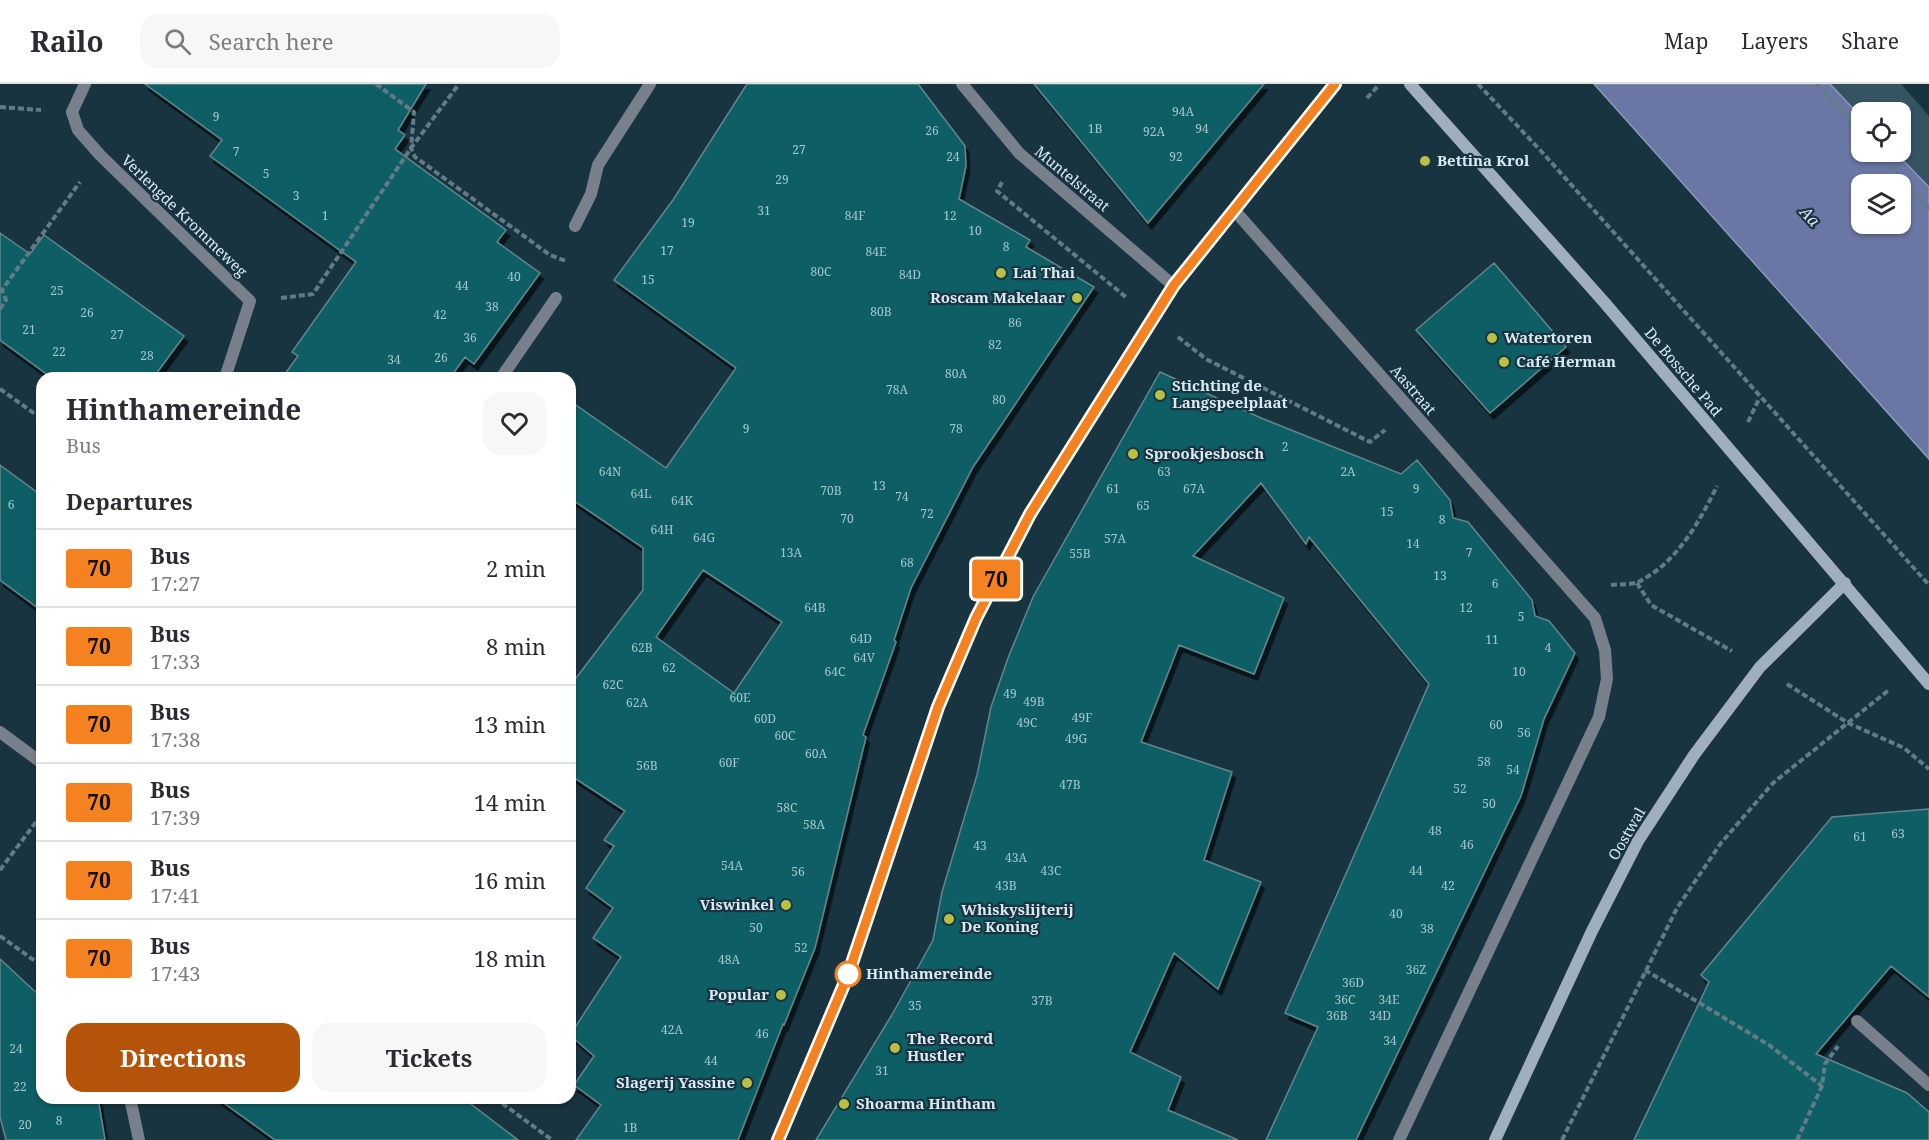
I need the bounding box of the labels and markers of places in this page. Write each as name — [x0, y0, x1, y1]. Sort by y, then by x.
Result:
place label: Bettina Krol — [1437, 150, 1530, 170]
marker: Bettina Krol — [1418, 154, 1432, 168]
place label: Lai Thai — [1013, 262, 1076, 282]
marker: Lai Thai — [994, 266, 1008, 280]
place label: Roscam Makelaar — [930, 287, 1065, 307]
marker: Roscam Makelaar — [1070, 291, 1084, 305]
place label: Watertoren — [1504, 327, 1592, 347]
marker: Watertoren — [1485, 331, 1499, 345]
place label: Café Herman — [1516, 351, 1616, 371]
marker: Café Herman — [1497, 355, 1511, 369]
place label: Stichting de Langspeelplaat — [1172, 375, 1288, 412]
marker: Stichting de Langspeelplaat — [1153, 388, 1167, 402]
place label: Sprookjesbosch — [1145, 443, 1264, 463]
marker: Sprookjesbosch — [1126, 447, 1140, 461]
place label: Viswinkel — [700, 894, 775, 914]
marker: Viswinkel — [779, 898, 793, 912]
place label: Whiskyslijterij De Koning — [961, 899, 1074, 936]
marker: Whiskyslijterij De Koning — [942, 912, 956, 926]
marker: Hinthamereinde — [835, 961, 861, 987]
place label: Hinthamereinde — [866, 963, 992, 983]
place label: Popular — [708, 984, 769, 1004]
marker: Popular — [774, 988, 788, 1002]
place label: The Record Hustler — [907, 1028, 994, 1065]
marker: The Record Hustler — [888, 1041, 902, 1055]
place label: Slagerij Yassine — [616, 1072, 735, 1092]
marker: Slagerij Yassine — [740, 1076, 754, 1090]
place label: Shoarma Hintham — [856, 1093, 996, 1113]
marker: Shoarma Hintham — [837, 1097, 851, 1111]

